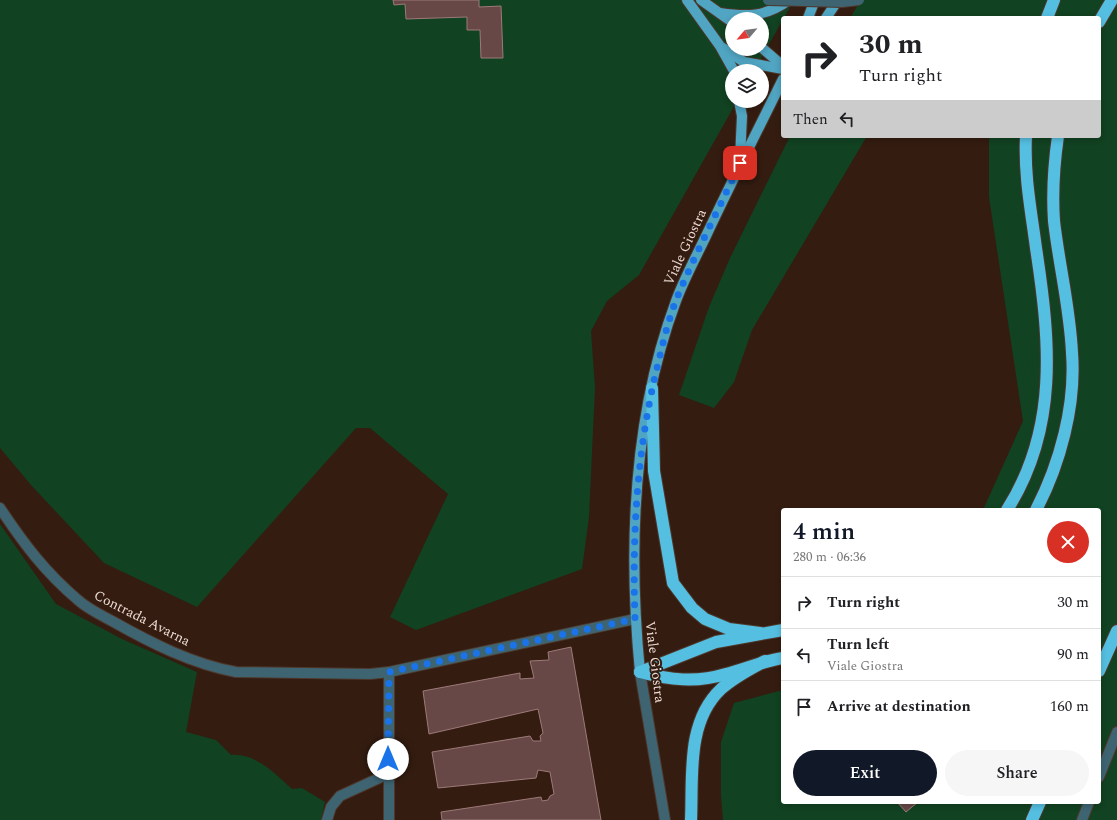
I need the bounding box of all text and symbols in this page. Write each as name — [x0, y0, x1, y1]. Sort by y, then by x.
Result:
north arrow — [725, 12, 769, 56]
map controls — [725, 12, 769, 108]
text: 30 m — [859, 23, 923, 66]
icon: right — [793, 32, 845, 84]
text: Turn right — [859, 62, 942, 89]
button: layers — [725, 64, 769, 108]
text: Then — [793, 108, 828, 131]
icon: left — [836, 108, 858, 130]
pin — [723, 146, 757, 180]
icon: arrive — [729, 152, 751, 174]
street label: Viale Giostra — [658, 205, 712, 289]
text: 4 min — [793, 514, 855, 550]
button: close — [1047, 521, 1089, 563]
text: 280 m · 06:36 — [793, 547, 866, 567]
street label: Contrada Avarna — [90, 585, 194, 651]
text: Turn right — [827, 591, 900, 614]
text: 30 m — [1057, 591, 1089, 614]
icon: right — [793, 592, 815, 614]
street label: Viale Giostra — [640, 620, 670, 704]
text: Turn left — [827, 633, 889, 656]
text: 90 m — [1057, 643, 1089, 666]
icon: left — [793, 644, 815, 666]
text: Viale Giostra — [827, 656, 903, 676]
text: Arrive at destination — [827, 695, 971, 718]
text: 160 m — [1050, 695, 1089, 718]
icon: arrive — [793, 696, 815, 718]
position arrow — [367, 738, 409, 780]
button: Exit — [793, 750, 937, 796]
button: Share — [945, 750, 1089, 796]

